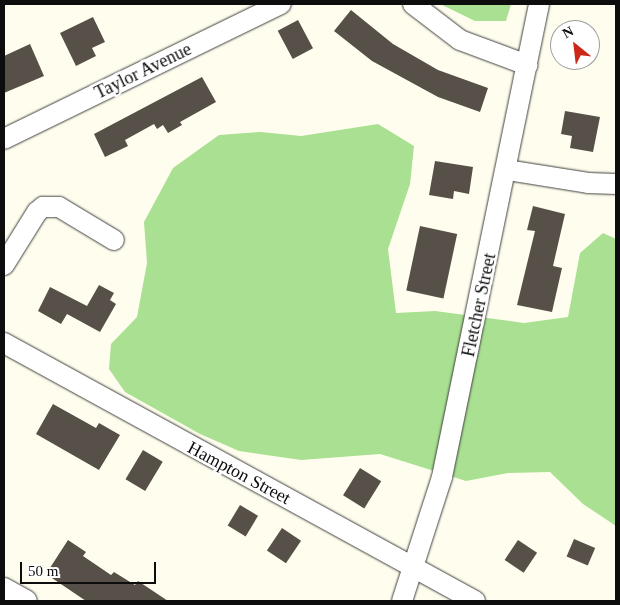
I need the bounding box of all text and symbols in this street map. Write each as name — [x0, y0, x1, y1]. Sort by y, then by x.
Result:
north arrow — [550, 20, 600, 70]
text: N — [560, 23, 576, 41]
street label: Taylor Avenue — [91, 38, 195, 104]
street label: Fletcher Street — [457, 251, 501, 359]
street label: Hampton Street — [184, 437, 294, 509]
scale bar — [22, 552, 159, 584]
text: 50 m — [28, 563, 58, 579]

